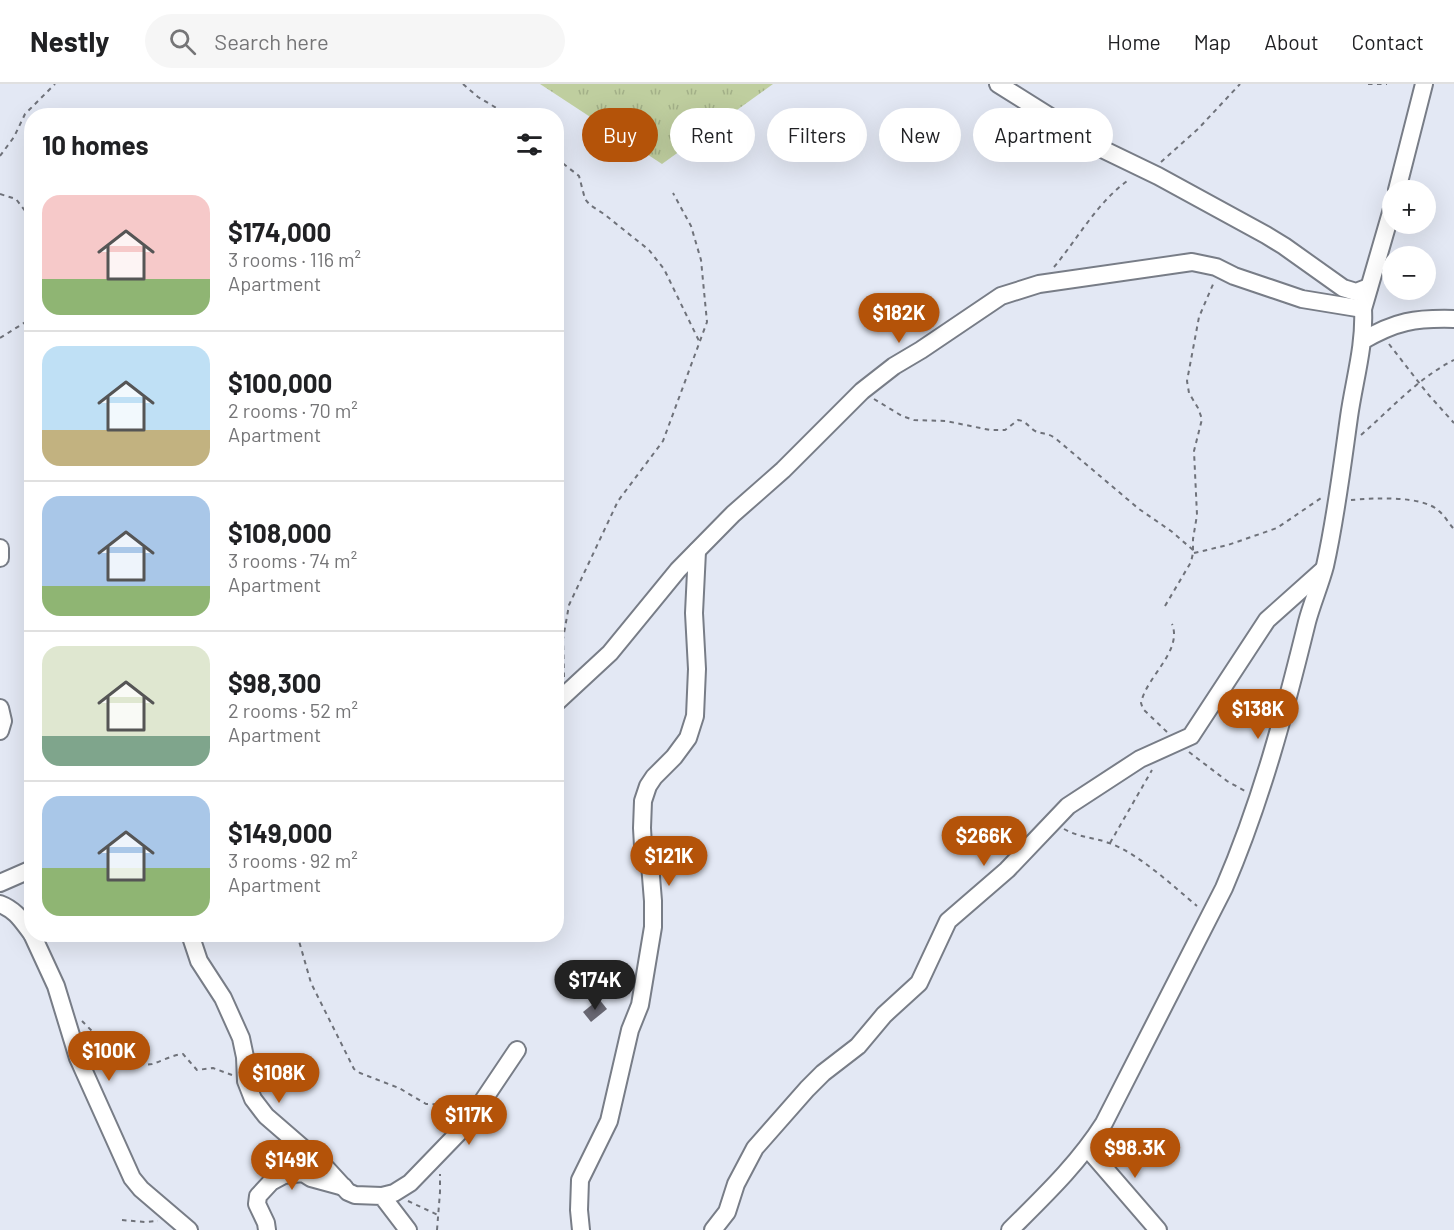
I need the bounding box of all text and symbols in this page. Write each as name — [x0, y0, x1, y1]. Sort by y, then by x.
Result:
search box — [145, 14, 565, 68]
text: Nestly — [30, 24, 109, 58]
icon: search — [166, 25, 199, 58]
text: Search here — [214, 28, 329, 54]
text: Home — [1107, 29, 1161, 54]
text: Map — [1194, 29, 1231, 54]
text: About — [1264, 29, 1319, 54]
text: Contact — [1352, 29, 1424, 54]
chip: Buy — [582, 108, 658, 162]
chip: Rent — [670, 108, 755, 162]
chip: Filters — [767, 108, 867, 162]
chip: New — [879, 108, 961, 162]
chip: Apartment — [973, 108, 1113, 162]
icon: filters — [513, 128, 546, 161]
text: 10 homes — [42, 129, 149, 160]
map controls — [1382, 180, 1436, 300]
button: + — [1382, 180, 1436, 234]
text: $174,000 — [228, 216, 331, 247]
icon: home — [90, 219, 162, 291]
button: − — [1382, 246, 1436, 300]
text: 3 rooms · 116 m² — [228, 247, 361, 271]
text: Apartment — [228, 271, 321, 295]
pin: $182K — [857, 293, 941, 344]
text: $182K — [872, 300, 926, 324]
text: $100,000 — [228, 367, 332, 398]
icon: home — [90, 370, 162, 442]
text: 2 rooms · 70 m² — [228, 398, 358, 422]
text: Apartment — [228, 422, 321, 446]
text: $108,000 — [228, 517, 332, 548]
icon: home — [90, 520, 162, 592]
text: 3 rooms · 74 m² — [228, 548, 357, 572]
text: Apartment — [228, 572, 321, 596]
text: $98,300 — [228, 667, 321, 698]
icon: home — [90, 670, 162, 742]
pin: $138K — [1216, 689, 1300, 740]
text: $138K — [1232, 696, 1284, 720]
text: 2 rooms · 52 m² — [228, 698, 358, 722]
text: Apartment — [228, 722, 321, 746]
pin: $266K — [942, 816, 1026, 867]
text: $149,000 — [228, 817, 332, 848]
icon: home — [90, 820, 162, 892]
text: $266K — [956, 823, 1012, 847]
pin: $121K — [627, 836, 711, 887]
text: $121K — [644, 843, 694, 867]
text: 3 rooms · 92 m² — [228, 848, 358, 872]
text: Apartment — [228, 872, 321, 896]
pin: $174K — [553, 960, 637, 1011]
text: $174K — [568, 967, 622, 991]
pin: $100K — [67, 1031, 151, 1082]
text: $100K — [82, 1038, 136, 1062]
pin: $108K — [237, 1053, 321, 1104]
text: $108K — [252, 1060, 306, 1084]
pin: $117K — [427, 1095, 511, 1146]
text: $117K — [445, 1102, 493, 1126]
pin: $98.3K — [1086, 1128, 1184, 1179]
text: $98.3K — [1104, 1135, 1166, 1159]
pin: $149K — [250, 1140, 334, 1191]
text: $149K — [265, 1147, 319, 1171]

